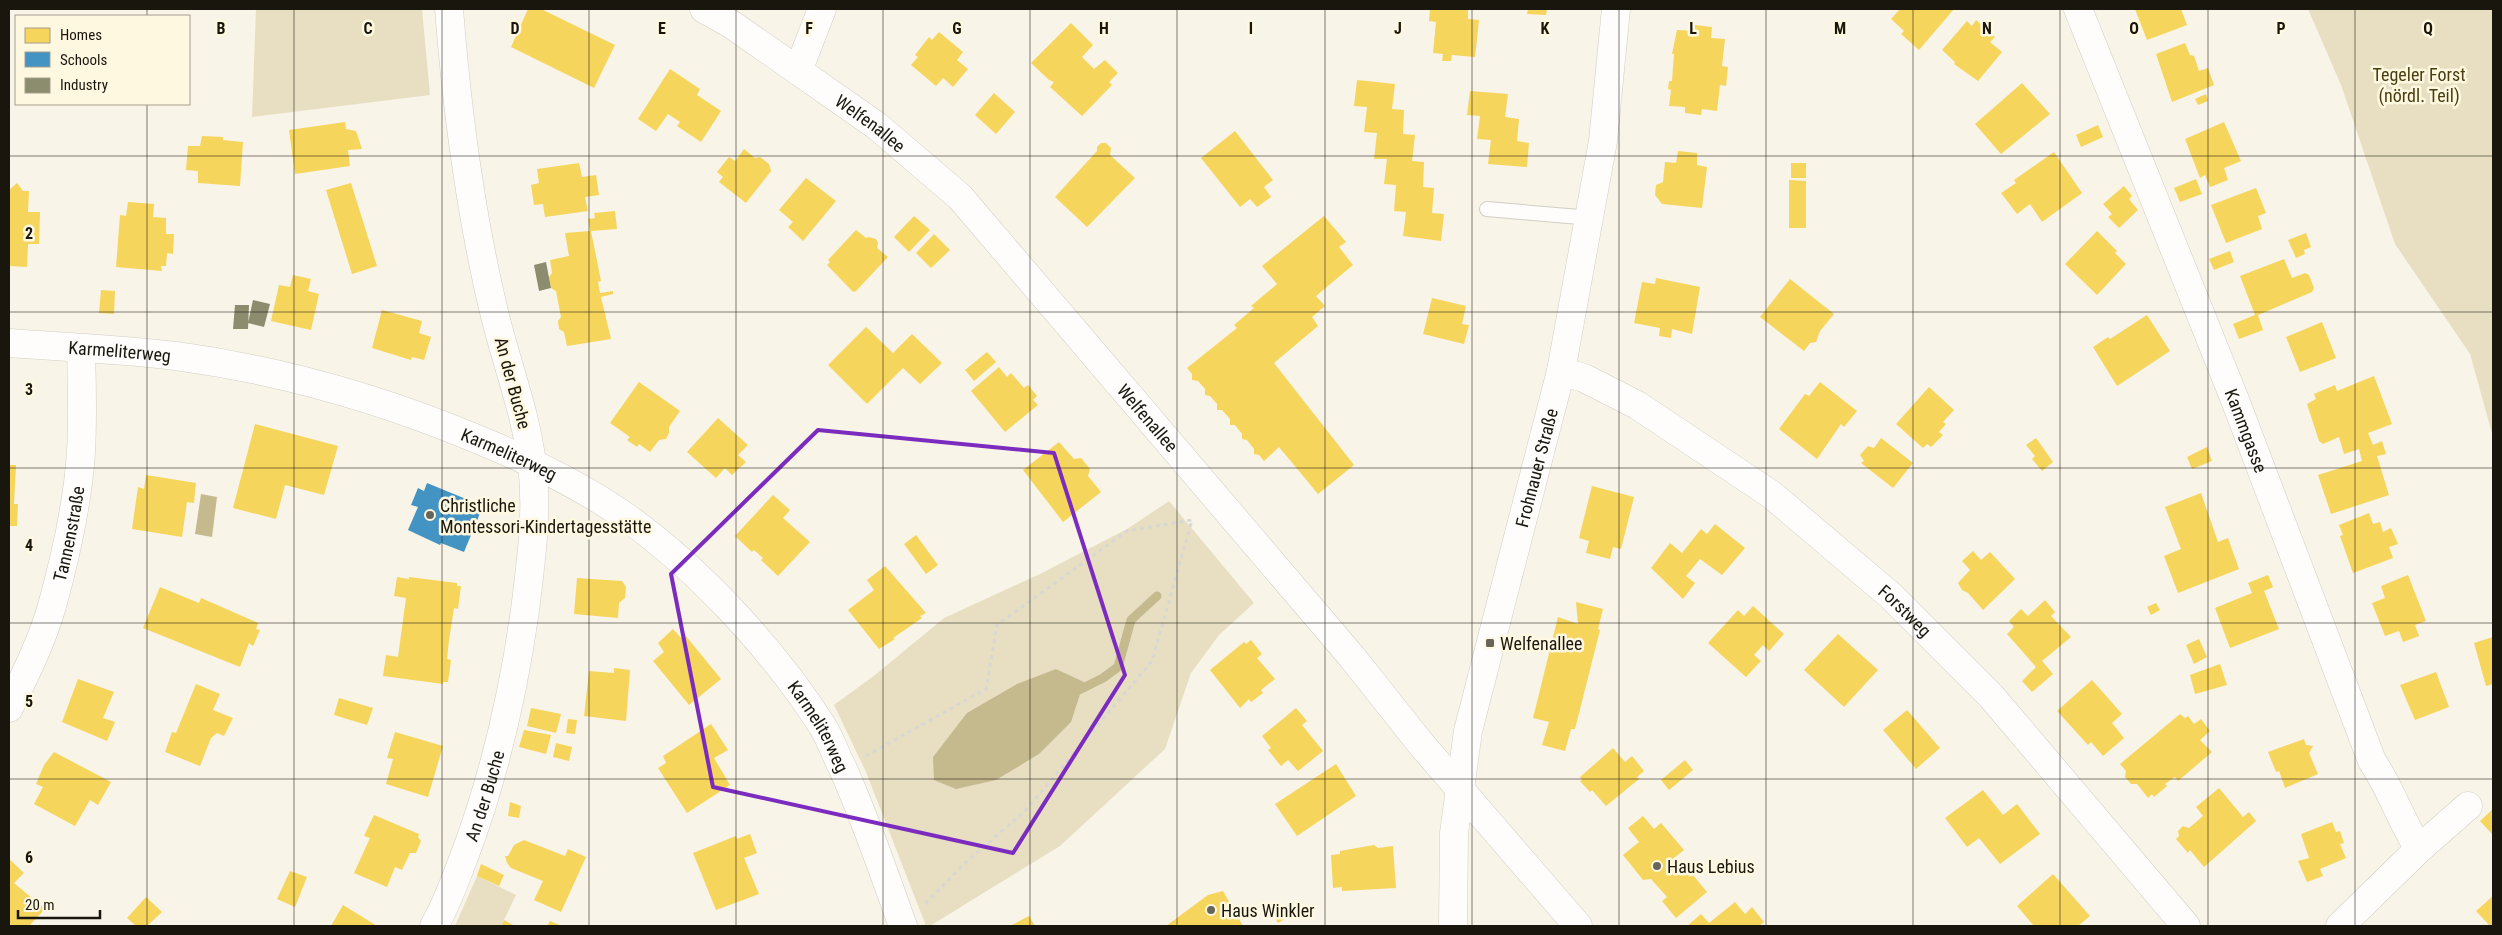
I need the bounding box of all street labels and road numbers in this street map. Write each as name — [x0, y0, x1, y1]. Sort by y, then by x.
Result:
street label: Welfenallee — [831, 90, 910, 156]
street label: An der Buche — [491, 335, 535, 431]
street label: Karmeliterweg — [68, 336, 172, 366]
street label: Welfenallee — [1113, 379, 1183, 456]
street label: Kammgasse — [2221, 386, 2272, 475]
street label: Frohnauer Straße — [1511, 406, 1561, 529]
street label: Karmeliterweg — [458, 423, 561, 484]
street label: Tannenstraße — [48, 485, 88, 584]
street label: Forstweg — [1875, 580, 1936, 641]
street label: Karmeliterweg — [784, 676, 853, 776]
street label: An der Buche — [460, 748, 508, 844]

